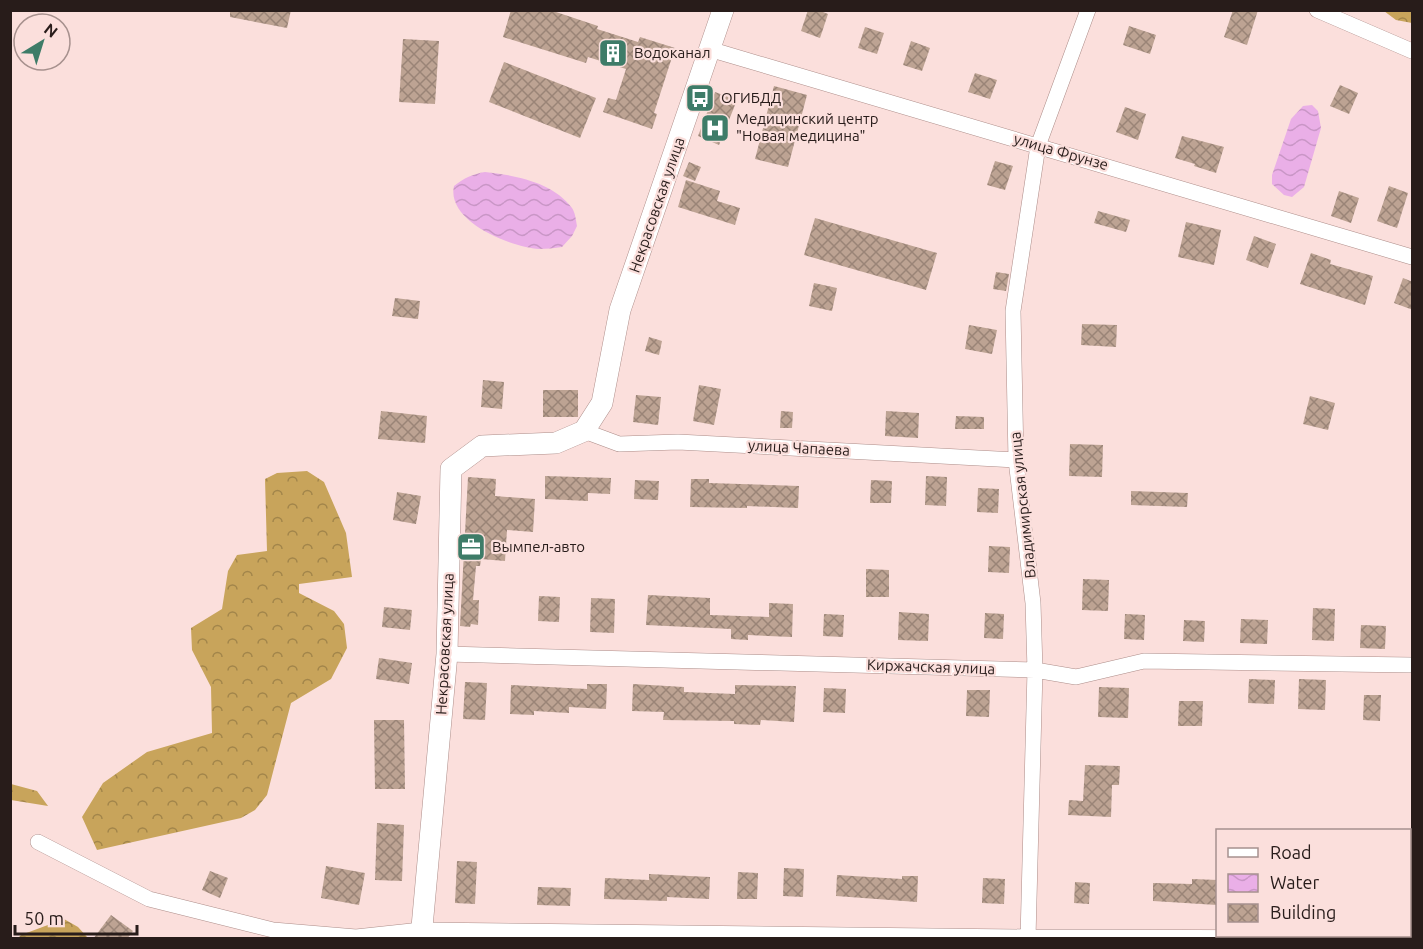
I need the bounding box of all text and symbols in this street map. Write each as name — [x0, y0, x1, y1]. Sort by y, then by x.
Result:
north arrow — [12, 12, 72, 72]
text: N — [41, 19, 61, 41]
building icon: Водоканал — [597, 37, 629, 69]
place label: Водоканал — [634, 44, 711, 61]
bus stop icon: ОГИБДД — [684, 82, 716, 114]
place label: ОГИБДД — [721, 89, 781, 106]
place label: Медицинский центр "Новая медицина" — [736, 110, 878, 144]
hospital icon: Медицинский центр "Новая медицина" — [699, 112, 731, 144]
street label: улица Фрунзе — [1012, 130, 1110, 173]
street label: Некрасовская улица — [625, 135, 688, 275]
street label: Владимирская улица — [1006, 431, 1039, 579]
street label: улица Чапаева — [748, 436, 850, 459]
office icon: Вымпел-авто — [455, 531, 487, 563]
place label: Вымпел-авто — [492, 538, 585, 555]
street label: Некрасовская улица — [432, 573, 457, 715]
street label: Киржачская улица — [867, 656, 995, 677]
legend — [1216, 829, 1411, 937]
text: Road — [1270, 842, 1312, 862]
text: Water — [1270, 872, 1320, 892]
scale bar — [15, 898, 136, 936]
text: Building — [1270, 902, 1336, 922]
text: 50 m — [24, 908, 64, 928]

